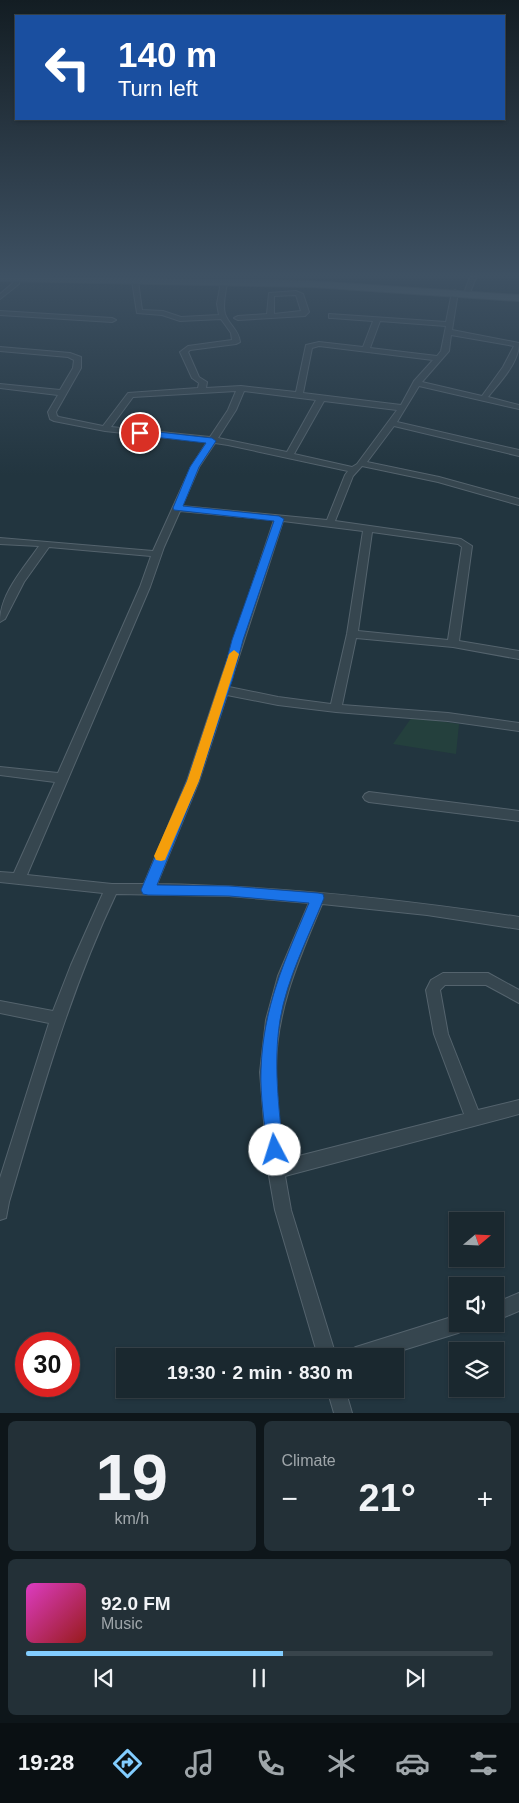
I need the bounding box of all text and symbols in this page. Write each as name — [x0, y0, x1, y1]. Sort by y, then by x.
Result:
icon: left — [35, 35, 100, 100]
text: 140 m — [118, 35, 217, 74]
text: Turn left — [118, 76, 198, 101]
pin — [119, 412, 161, 454]
icon: arrive — [126, 419, 154, 447]
position arrow — [248, 1123, 300, 1175]
north arrow — [449, 1212, 504, 1268]
map controls — [449, 1212, 504, 1397]
button: sound — [449, 1277, 504, 1332]
speed limit sign: 30 — [15, 1332, 80, 1397]
button: layers — [449, 1342, 504, 1397]
text: 19:30 · 2 min · 830 m — [167, 1362, 353, 1383]
text: 19 — [96, 1441, 168, 1514]
text: Climate — [282, 1452, 336, 1469]
text: 21° — [359, 1477, 416, 1519]
text: − — [282, 1483, 298, 1514]
text: + — [477, 1483, 493, 1514]
text: km/h — [114, 1510, 149, 1527]
text: 92.0 FM — [101, 1593, 171, 1614]
text: Music — [101, 1615, 143, 1632]
icon: previous — [90, 1664, 118, 1692]
icon: pause — [245, 1664, 273, 1692]
icon: next — [401, 1664, 429, 1692]
icon: directions — [110, 1746, 145, 1781]
icon: music — [182, 1746, 217, 1781]
icon: phone — [253, 1746, 288, 1781]
icon: climate — [324, 1746, 359, 1781]
icon: car — [395, 1746, 430, 1781]
icon: filters — [466, 1746, 501, 1781]
text: 19:28 — [18, 1750, 74, 1775]

